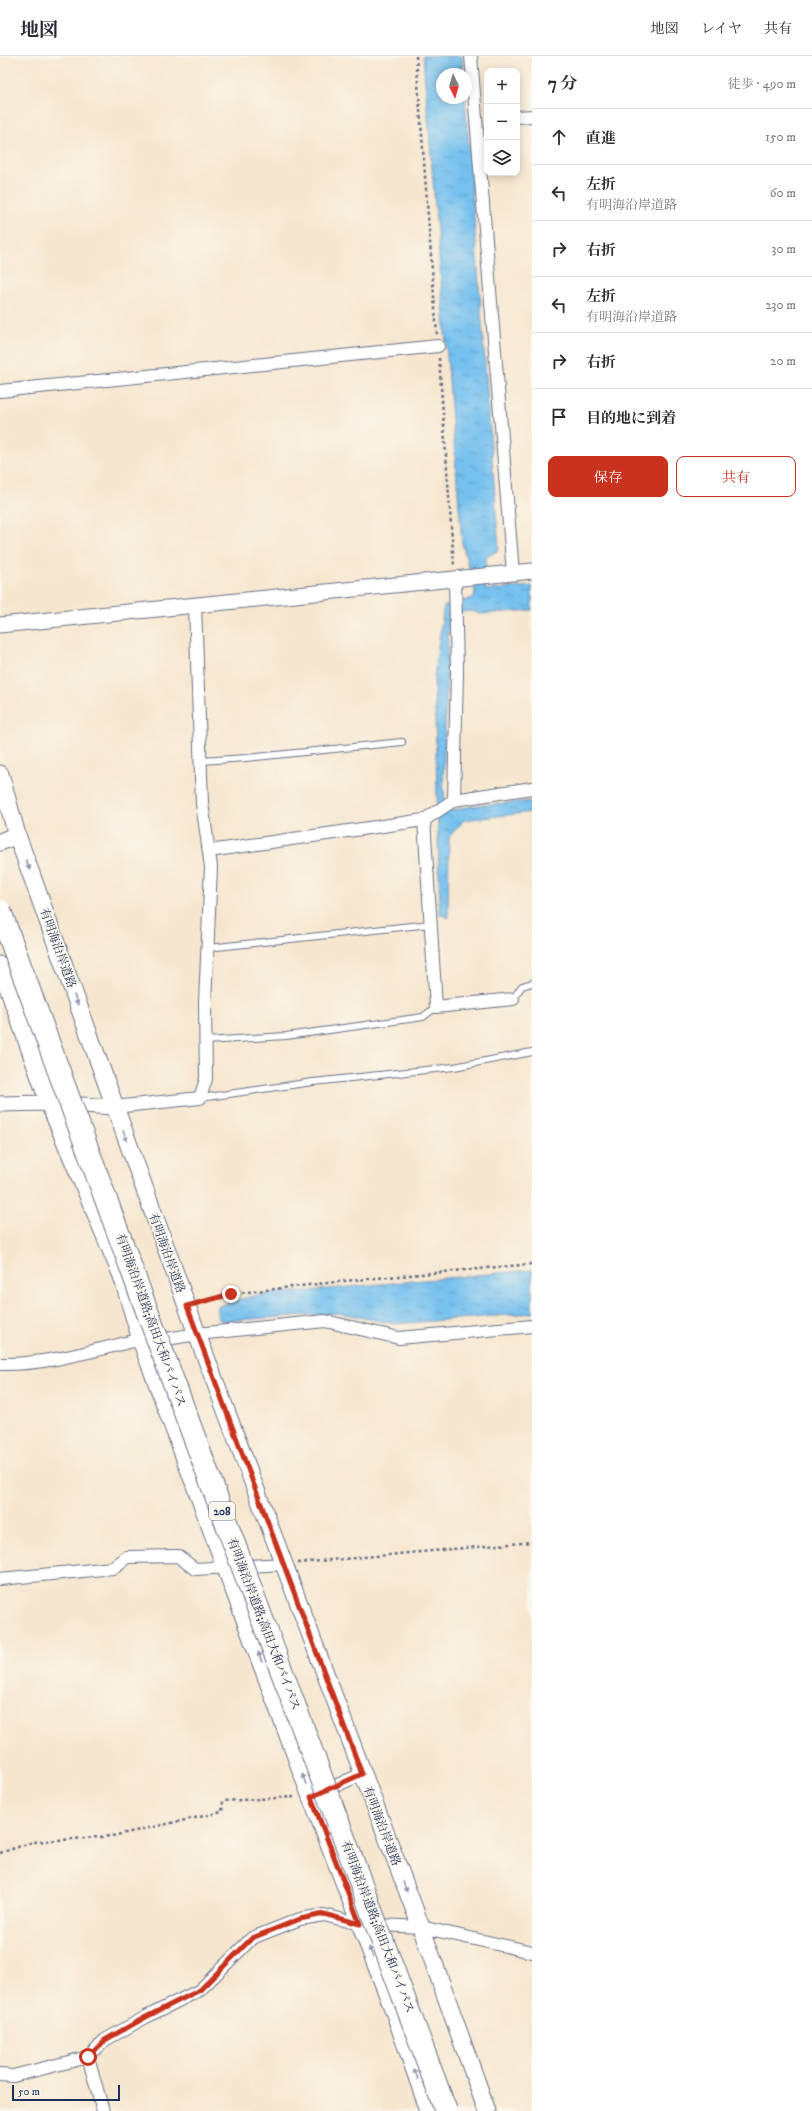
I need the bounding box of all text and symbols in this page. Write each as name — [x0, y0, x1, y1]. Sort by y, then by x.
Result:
text: 地図 — [20, 19, 58, 42]
text: 地図 — [651, 20, 679, 38]
text: レイヤ — [701, 20, 742, 38]
text: 共有 — [764, 20, 792, 38]
north arrow — [436, 68, 472, 104]
map controls — [484, 68, 520, 176]
button: + — [484, 68, 520, 104]
text: 7 分 — [548, 73, 578, 95]
text: 徒歩 · 490 m — [728, 76, 796, 92]
button: − — [484, 104, 520, 140]
icon: ahead — [548, 126, 570, 148]
text: 直進 — [586, 129, 616, 148]
text: 150 m — [765, 129, 796, 145]
button: layers — [484, 140, 520, 176]
text: 左折 — [586, 175, 616, 194]
icon: left — [548, 182, 570, 204]
text: 60 m — [770, 185, 796, 201]
text: 有明海沿岸道路 — [586, 197, 677, 213]
icon: right — [548, 238, 570, 260]
text: 右折 — [586, 241, 616, 260]
text: 30 m — [772, 241, 796, 257]
text: 左折 — [586, 287, 616, 306]
icon: left — [548, 294, 570, 316]
text: 230 m — [765, 297, 796, 313]
text: 有明海沿岸道路 — [586, 309, 677, 325]
icon: right — [548, 350, 570, 372]
text: 右折 — [586, 353, 616, 372]
text: 20 m — [770, 353, 796, 369]
icon: arrive — [548, 406, 570, 428]
text: 目的地に到着 — [586, 409, 676, 428]
button: 保存 — [548, 456, 668, 497]
button: 共有 — [676, 456, 796, 497]
one-way arrow — [25, 859, 31, 871]
street label: 有明海沿岸道路 — [36, 906, 79, 990]
one-way arrow — [74, 994, 80, 1006]
one-way arrow — [122, 1130, 128, 1142]
street label: 有明海沿岸道路 — [145, 1211, 188, 1295]
street label: 有明海沿岸道路;高田大和バイパス — [112, 1231, 189, 1409]
route end — [222, 1285, 240, 1303]
road number: 208 — [209, 1502, 235, 1520]
street label: 有明海沿岸道路;高田大和バイパス — [224, 1536, 303, 1712]
one-way arrow — [256, 1650, 262, 1662]
one-way arrow — [301, 1772, 307, 1784]
street label: 有明海沿岸道路 — [359, 1784, 404, 1868]
street label: 有明海沿岸道路;高田大和バイパス — [338, 1839, 417, 2015]
one-way arrow — [403, 1881, 409, 1893]
one-way arrow — [368, 1946, 374, 1958]
route start — [79, 2048, 97, 2066]
one-way arrow — [413, 2068, 419, 2080]
scale bar — [12, 2083, 120, 2102]
text: 50 m — [18, 2085, 40, 2099]

